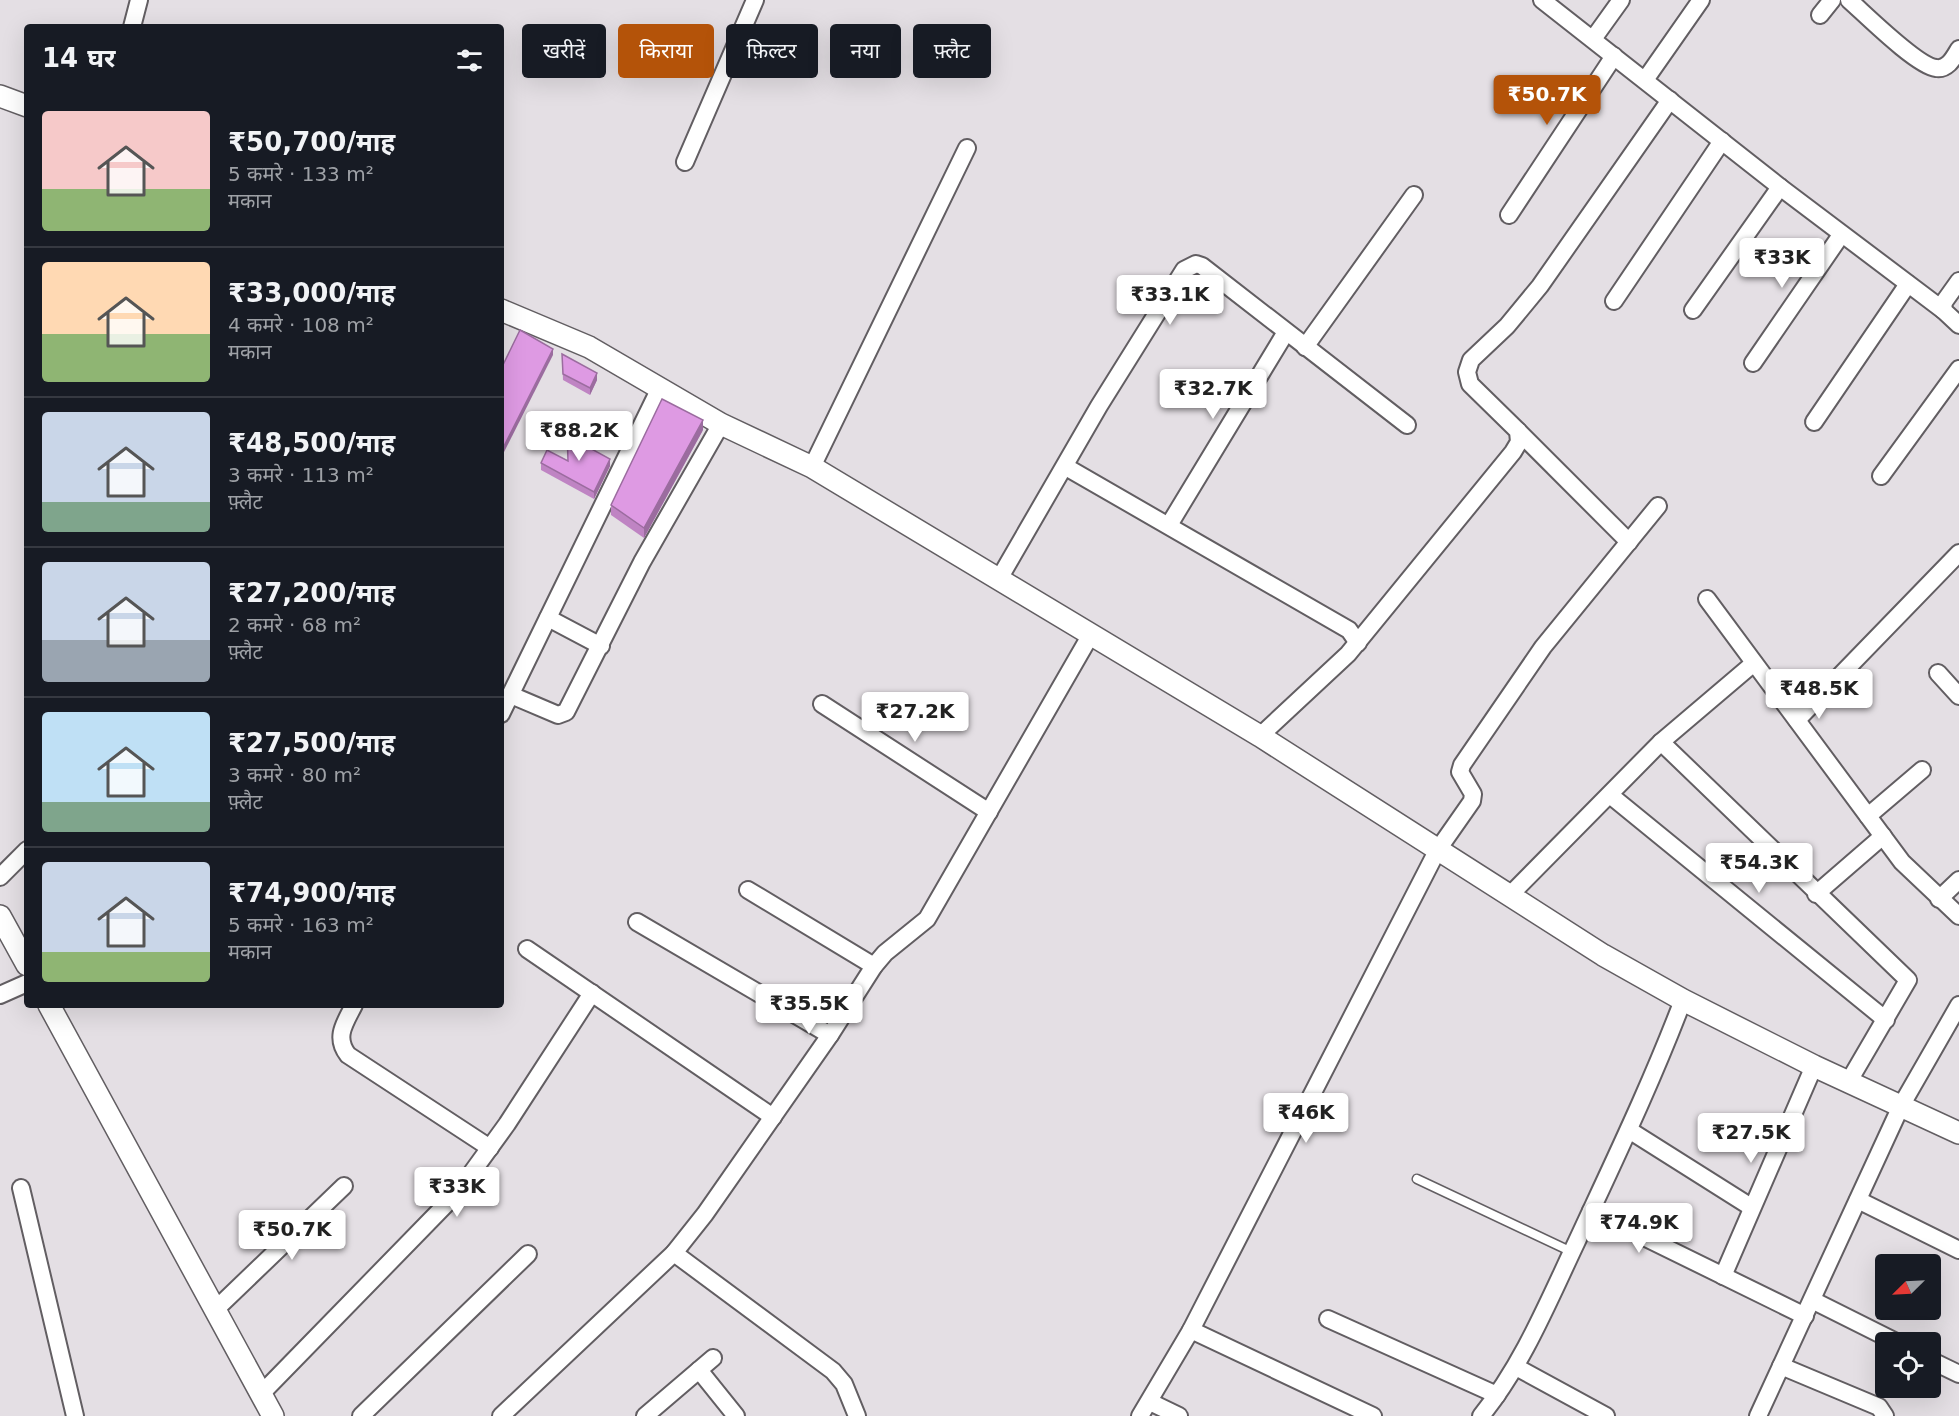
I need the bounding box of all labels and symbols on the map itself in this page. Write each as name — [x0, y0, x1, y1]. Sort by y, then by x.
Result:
pin: ₹50.7K — [1498, 75, 1596, 126]
pin: ₹33K — [1746, 238, 1818, 289]
pin: ₹33.1K — [1121, 275, 1219, 326]
pin: ₹32.7K — [1164, 369, 1262, 420]
pin: ₹88.2K — [530, 411, 628, 462]
pin: ₹48.5K — [1770, 669, 1868, 720]
pin: ₹27.2K — [866, 692, 964, 743]
pin: ₹54.3K — [1710, 843, 1808, 894]
pin: ₹35.5K — [760, 984, 858, 1035]
pin: ₹46K — [1270, 1093, 1342, 1144]
pin: ₹27.5K — [1702, 1113, 1800, 1164]
pin: ₹33K — [421, 1167, 493, 1218]
pin: ₹74.9K — [1590, 1203, 1688, 1254]
pin: ₹50.7K — [243, 1210, 341, 1261]
north arrow — [1875, 1254, 1941, 1320]

